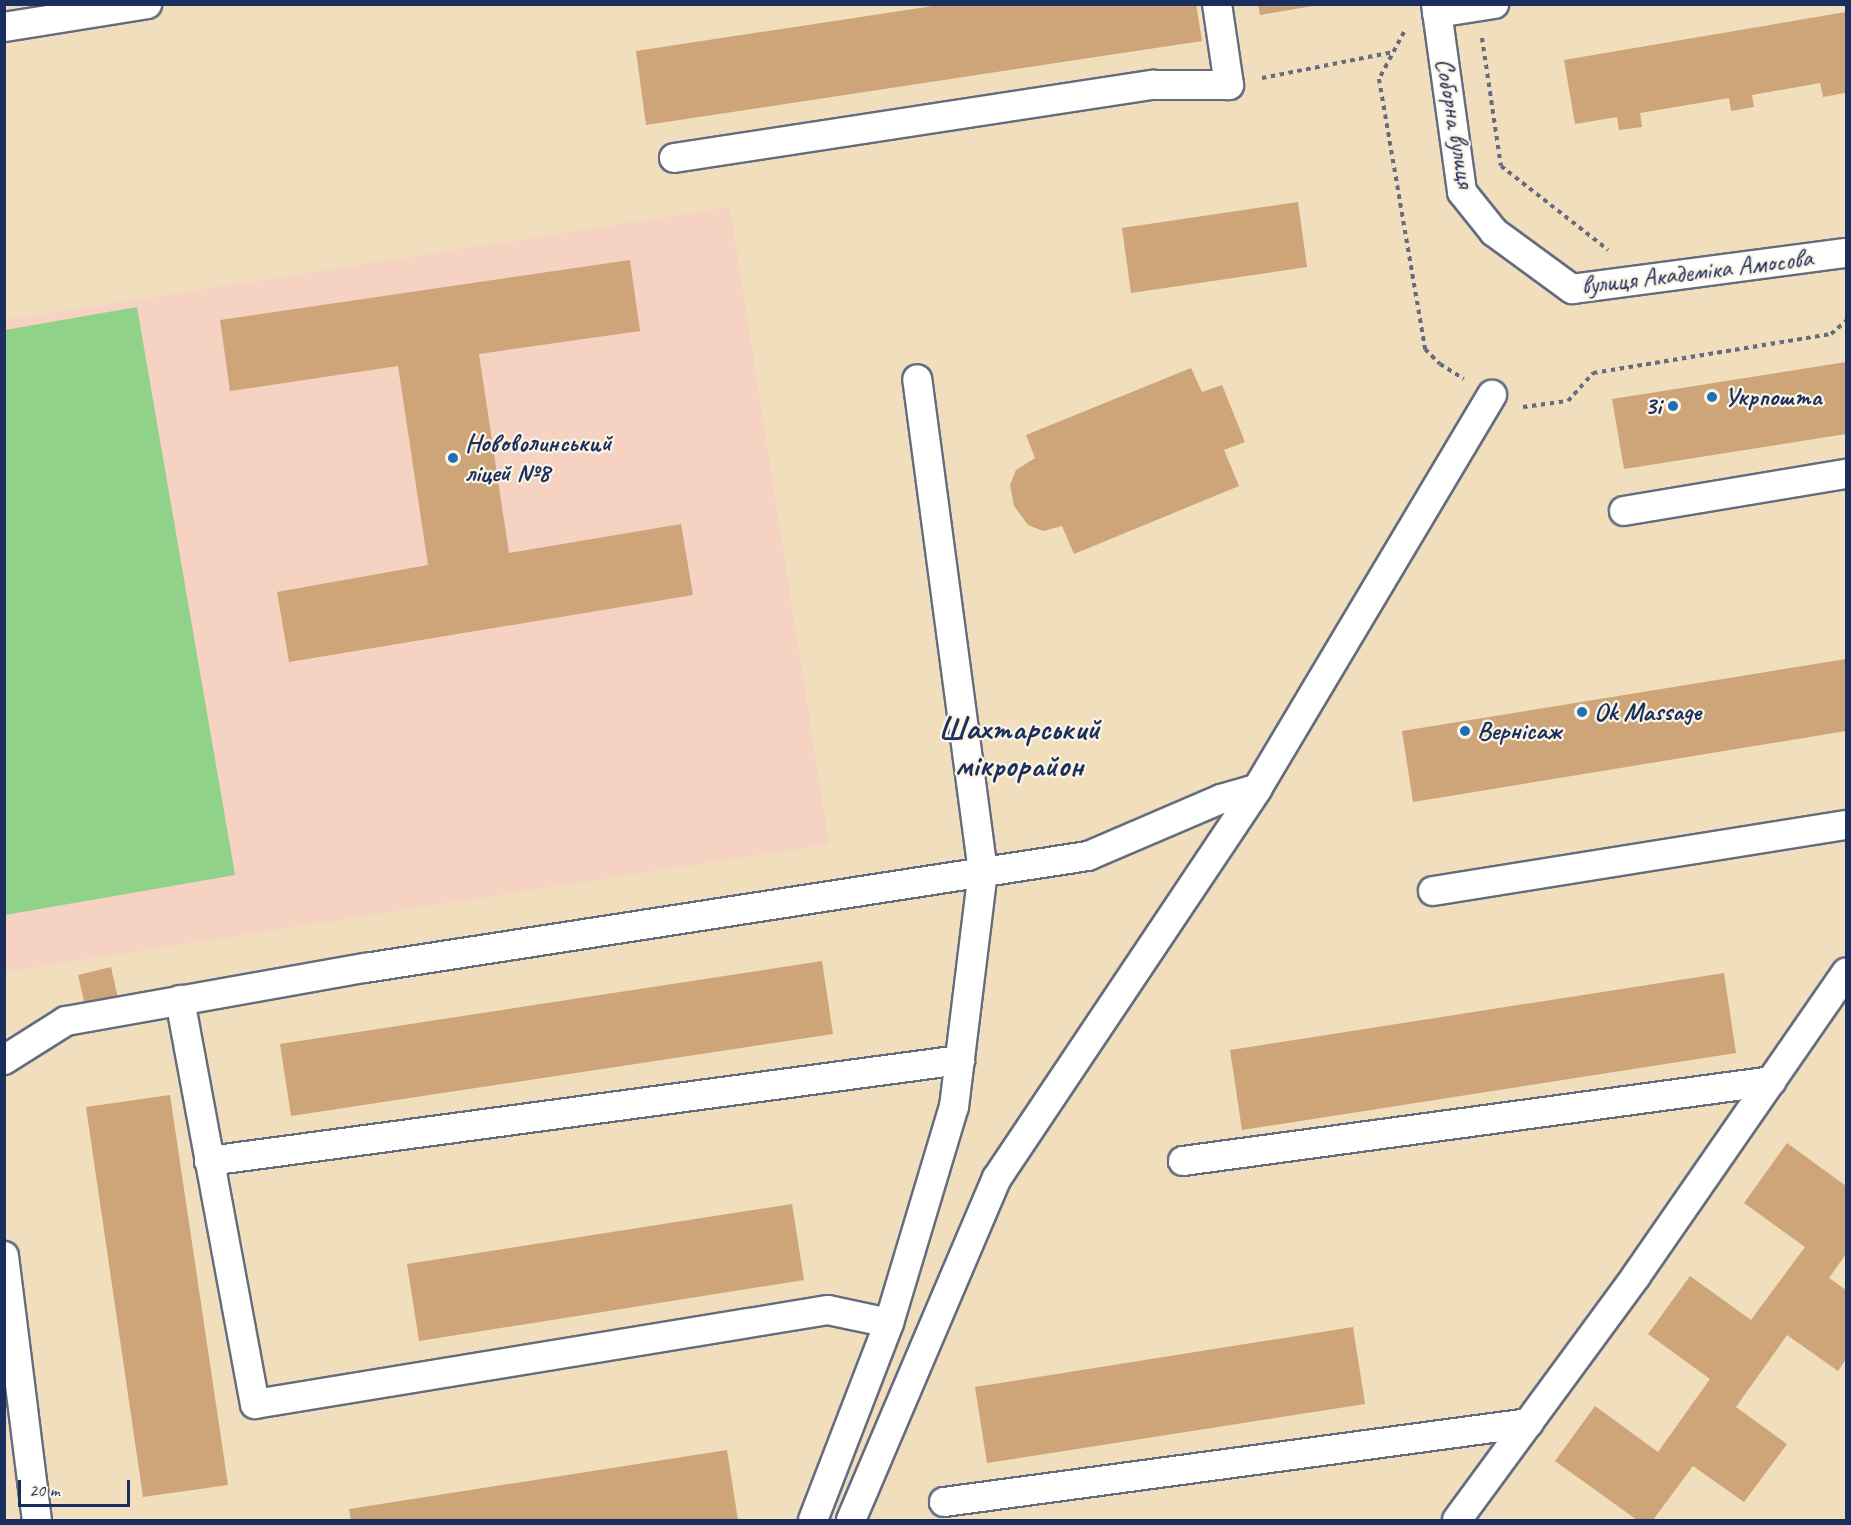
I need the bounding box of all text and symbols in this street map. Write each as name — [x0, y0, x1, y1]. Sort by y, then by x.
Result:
street label: Соборна вулиця — [1428, 56, 1482, 190]
street label: вулиця Академіка Амосова — [1581, 242, 1813, 302]
place label: Укрпошта — [1724, 381, 1822, 413]
place label: 3і — [1644, 390, 1661, 422]
marker: Укрпошта — [1705, 390, 1719, 404]
marker: 3і — [1666, 399, 1680, 413]
place label: Нововолинський ліцей №8 — [465, 427, 612, 488]
marker: Нововолинський ліцей №8 — [446, 451, 460, 465]
place label: Ok Massage — [1594, 696, 1701, 728]
marker: Ok Massage — [1575, 705, 1589, 719]
district label: Шахтарський мікрорайон — [938, 711, 1100, 786]
place label: Вернісаж — [1477, 715, 1561, 747]
marker: Вернісаж — [1458, 724, 1472, 738]
scale bar — [21, 1468, 134, 1506]
text: 20 m — [29, 1479, 60, 1501]

